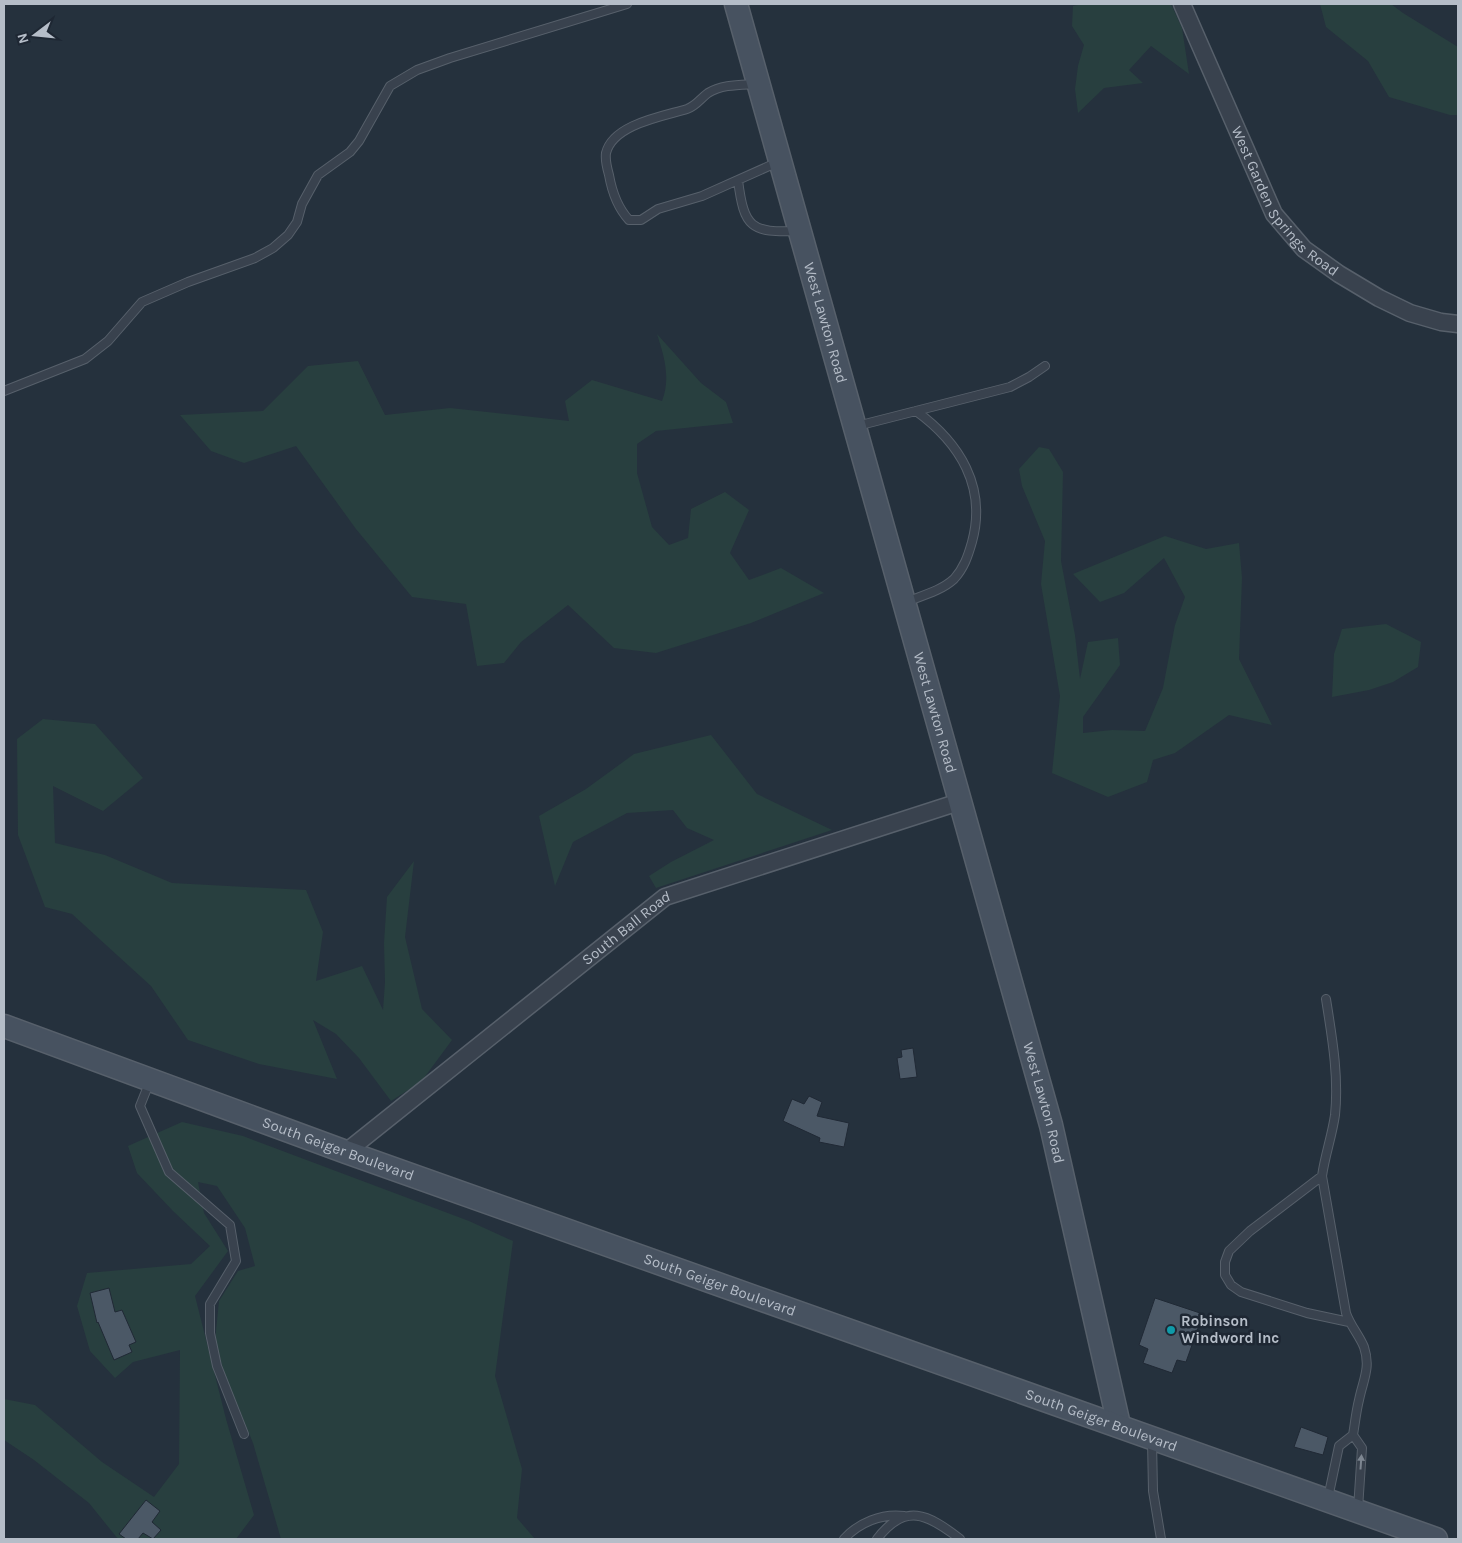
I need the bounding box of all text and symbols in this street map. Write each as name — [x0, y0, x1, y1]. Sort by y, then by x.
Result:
north arrow — [10, 10, 60, 60]
text: N — [13, 31, 33, 46]
street label: West Garden Springs Road — [1228, 123, 1342, 280]
street label: West Lawton Road — [800, 260, 851, 385]
street label: West Lawton Road — [910, 650, 961, 775]
street label: South Ball Road — [578, 887, 673, 969]
street label: West Lawton Road — [1019, 1040, 1068, 1165]
street label: South Geiger Boulevard — [260, 1113, 417, 1184]
street label: South Geiger Boulevard — [641, 1249, 798, 1320]
place label: Robinson Windword Inc — [1181, 1312, 1279, 1347]
marker: Robinson Windword Inc — [1165, 1324, 1177, 1336]
street label: South Geiger Boulevard — [1023, 1385, 1180, 1455]
one-way arrow — [1358, 1454, 1366, 1470]

